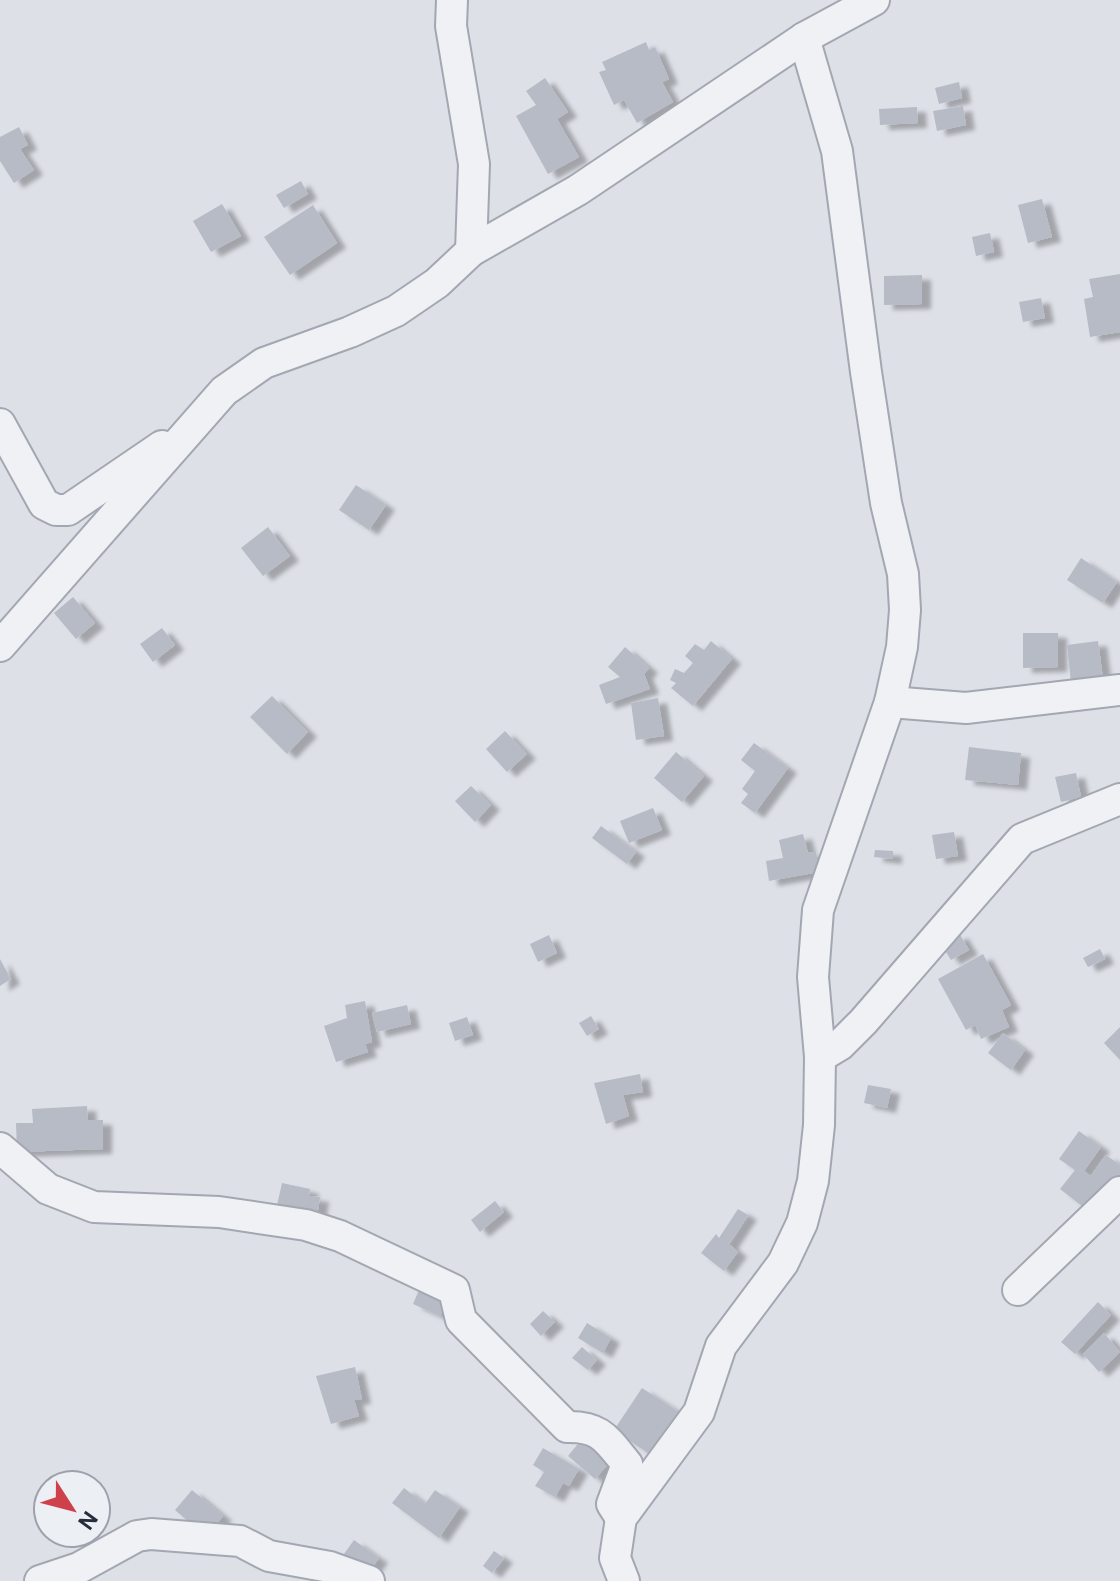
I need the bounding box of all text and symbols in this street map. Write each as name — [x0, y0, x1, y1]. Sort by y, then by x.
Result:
north arrow — [32, 1469, 112, 1549]
text: N — [71, 1505, 104, 1535]

